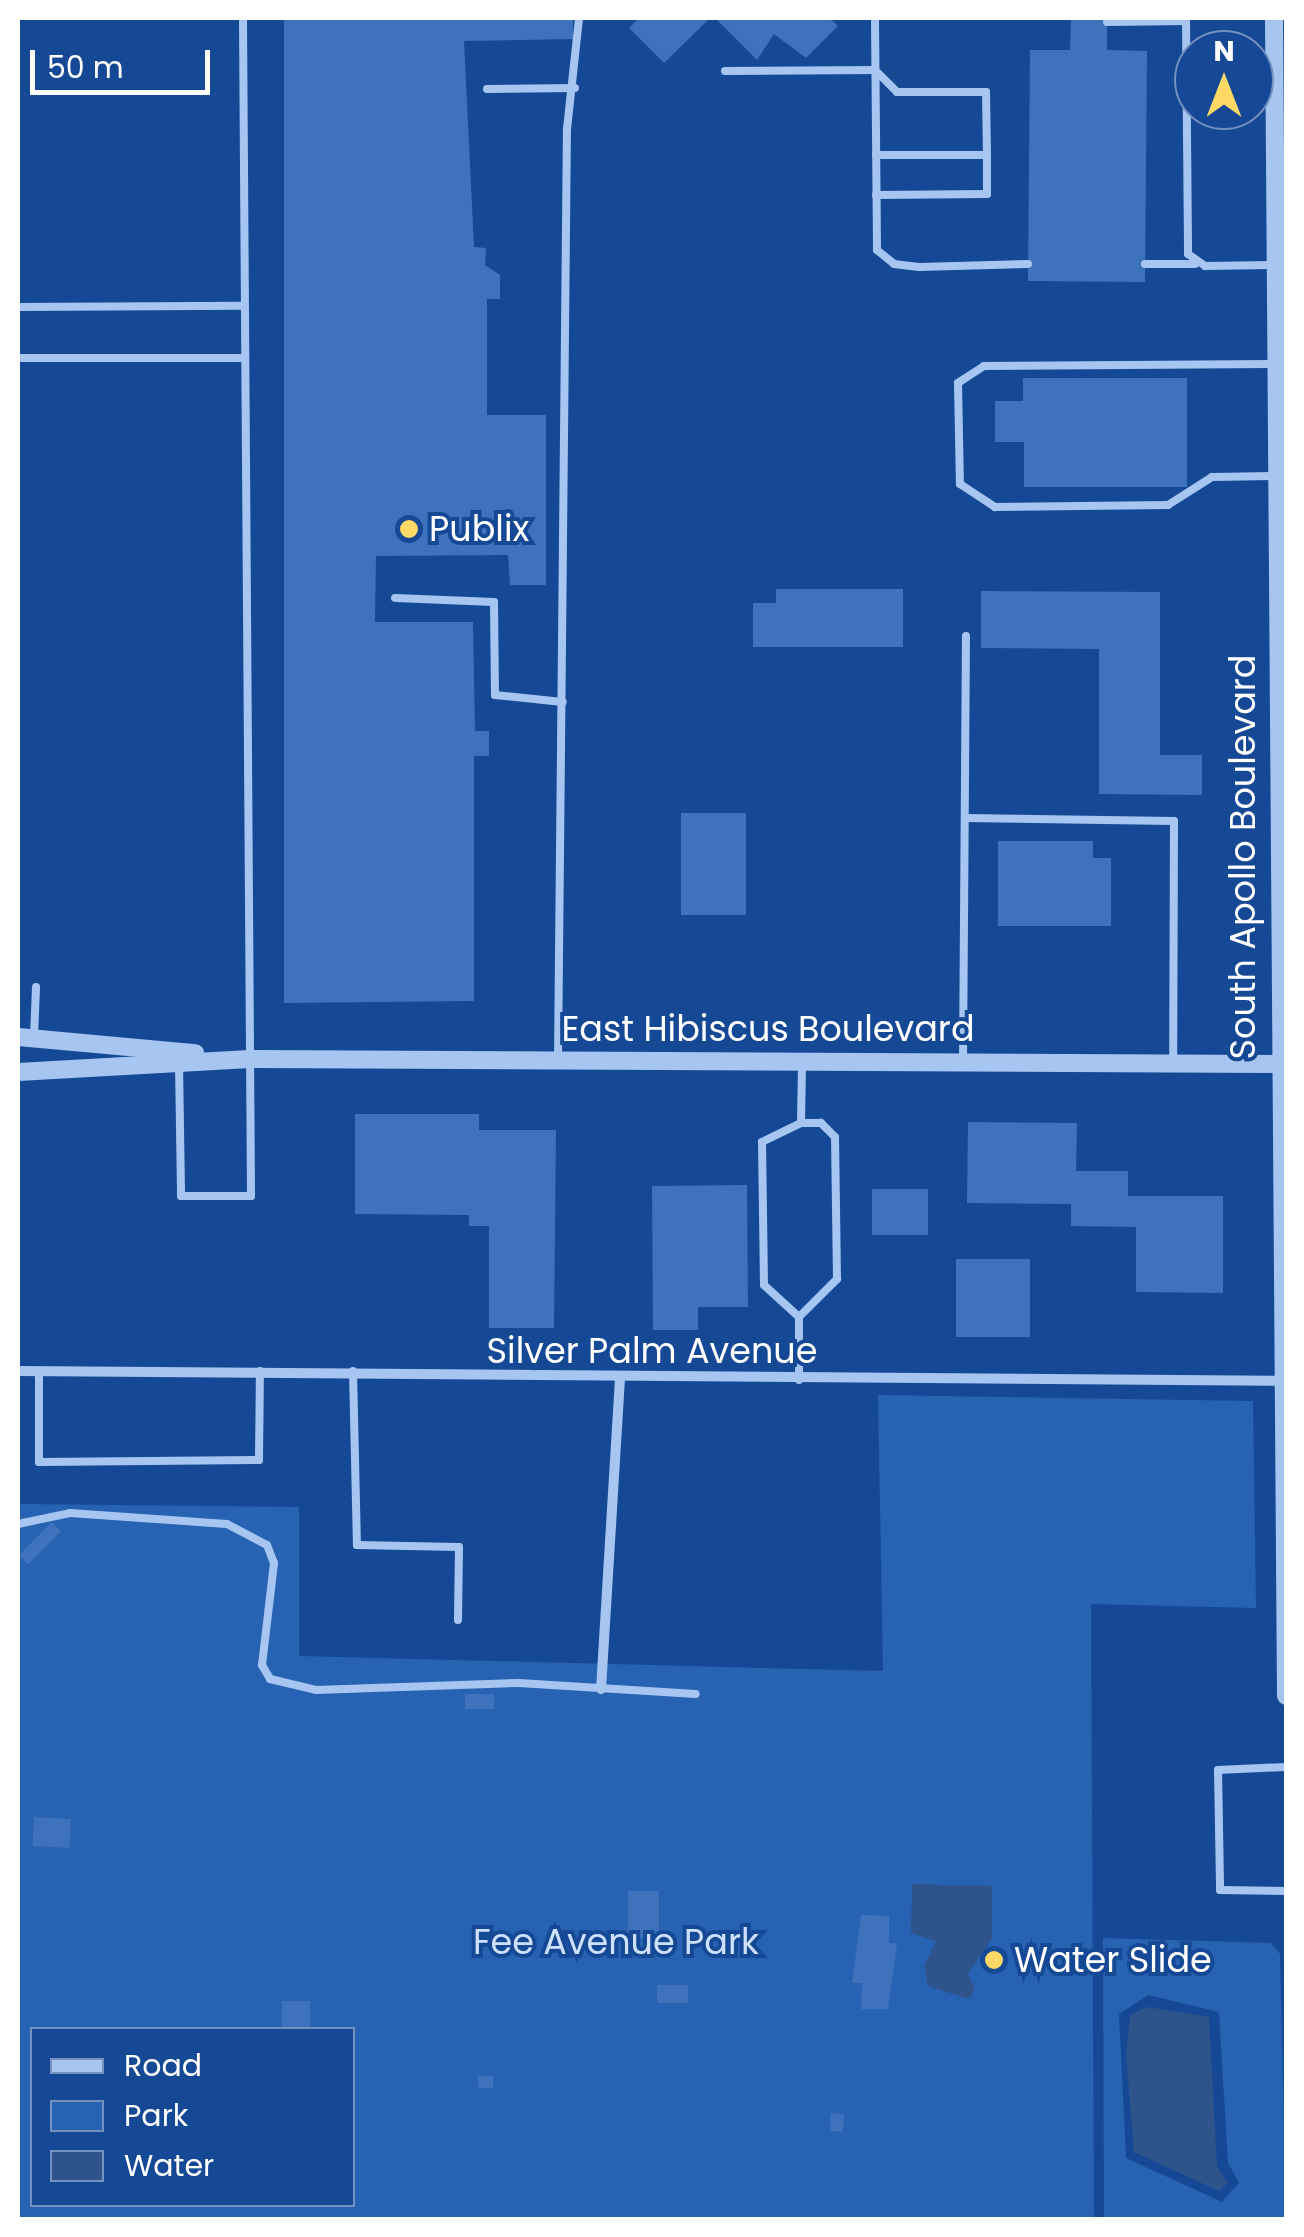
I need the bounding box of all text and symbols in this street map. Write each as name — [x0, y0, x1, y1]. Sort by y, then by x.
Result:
scale bar — [35, 30, 215, 92]
north arrow — [1174, 30, 1274, 130]
text: N — [1213, 32, 1235, 71]
text: 50 m — [47, 46, 124, 89]
place label: Publix — [429, 508, 529, 550]
marker: Publix — [398, 518, 420, 540]
street label: South Apollo Boulevard — [1222, 654, 1264, 1060]
street label: East Hibiscus Boulevard — [561, 1008, 975, 1050]
street label: Silver Palm Avenue — [487, 1330, 817, 1372]
park label: Fee Avenue Park — [473, 1921, 759, 1963]
place label: Water Slide — [1014, 1939, 1212, 1981]
marker: Water Slide — [983, 1949, 1005, 1971]
legend — [30, 2027, 355, 2207]
text: Road — [124, 2044, 202, 2087]
text: Park — [124, 2094, 188, 2137]
text: Water — [124, 2144, 214, 2187]

